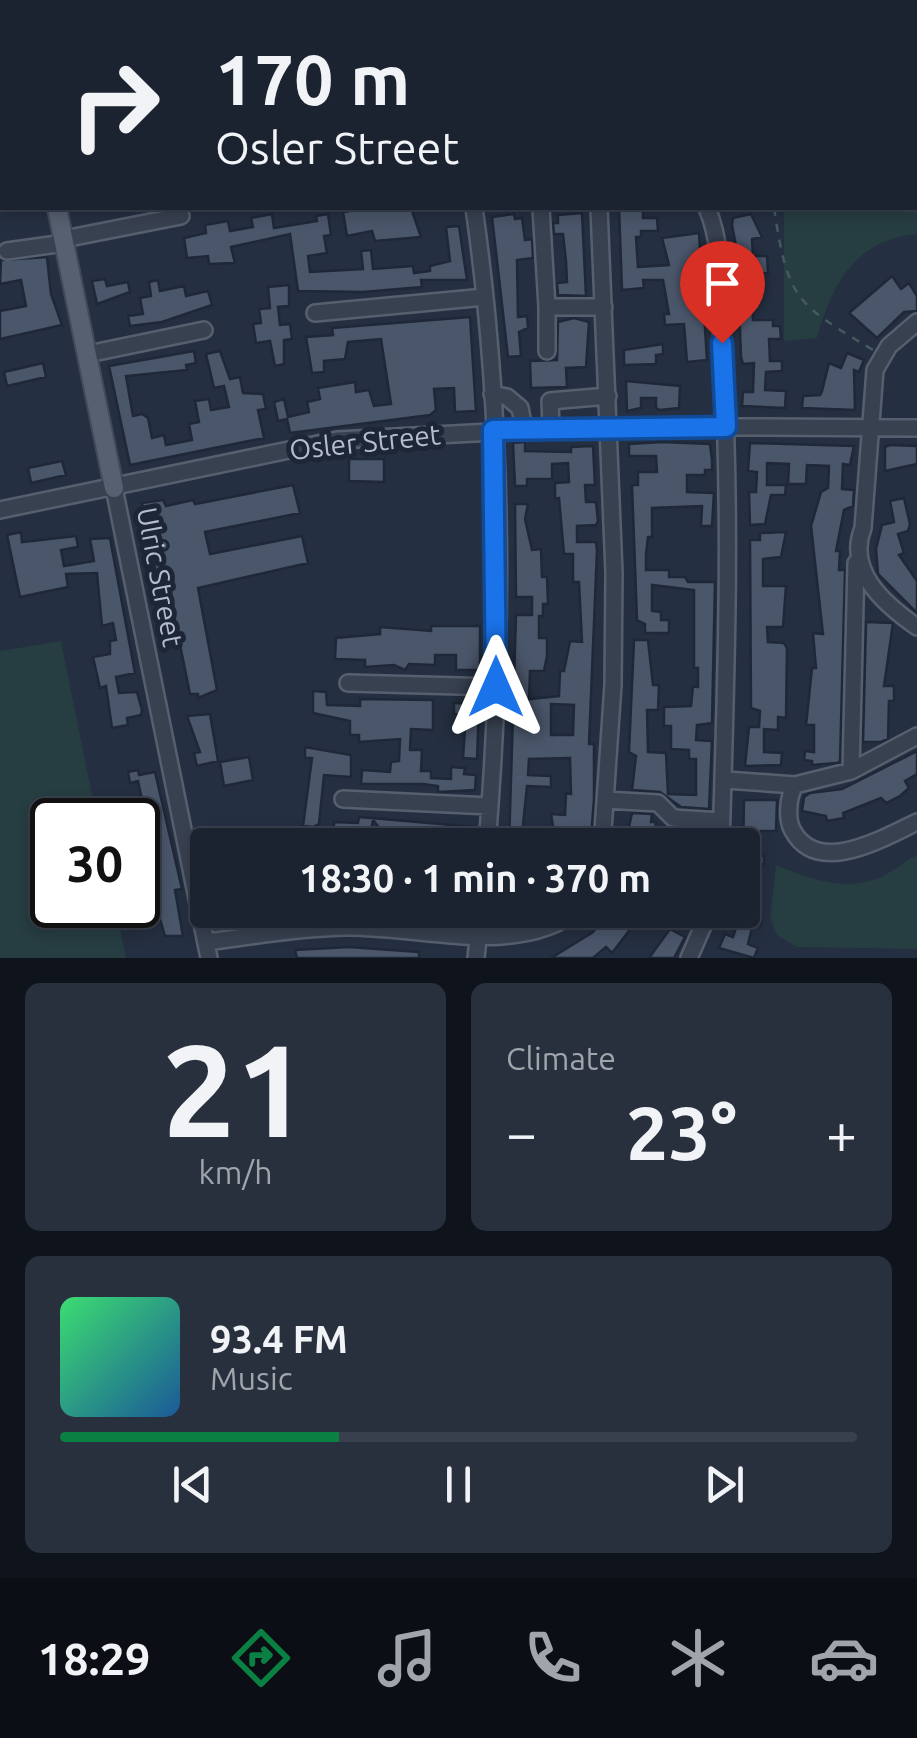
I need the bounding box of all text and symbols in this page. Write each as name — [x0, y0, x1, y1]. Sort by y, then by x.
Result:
icon: right — [50, 40, 180, 170]
text: 170 m — [215, 40, 410, 118]
text: Osler Street — [215, 122, 459, 173]
pin — [680, 241, 765, 344]
icon: arrive — [695, 256, 750, 311]
street label: Osler Street — [288, 418, 442, 465]
street label: Ulric Street — [132, 504, 189, 649]
position arrow — [444, 635, 548, 739]
speed limit sign: 30 — [30, 798, 160, 928]
text: 18:30 · 1 min · 370 m — [299, 857, 651, 899]
text: 21 — [162, 1016, 309, 1162]
text: Climate — [506, 1040, 616, 1076]
text: 23° — [626, 1090, 737, 1174]
text: − — [506, 1102, 537, 1163]
text: + — [826, 1102, 857, 1163]
text: km/h — [199, 1154, 272, 1190]
text: 93.4 FM — [210, 1318, 348, 1360]
text: Music — [210, 1360, 293, 1396]
icon: previous — [165, 1457, 220, 1512]
icon: pause — [431, 1457, 486, 1512]
icon: next — [697, 1457, 752, 1512]
icon: directions — [226, 1623, 296, 1693]
icon: music — [372, 1623, 442, 1693]
icon: phone — [518, 1623, 588, 1693]
icon: climate — [663, 1623, 733, 1693]
icon: car — [809, 1623, 879, 1693]
text: 18:29 — [38, 1633, 150, 1684]

